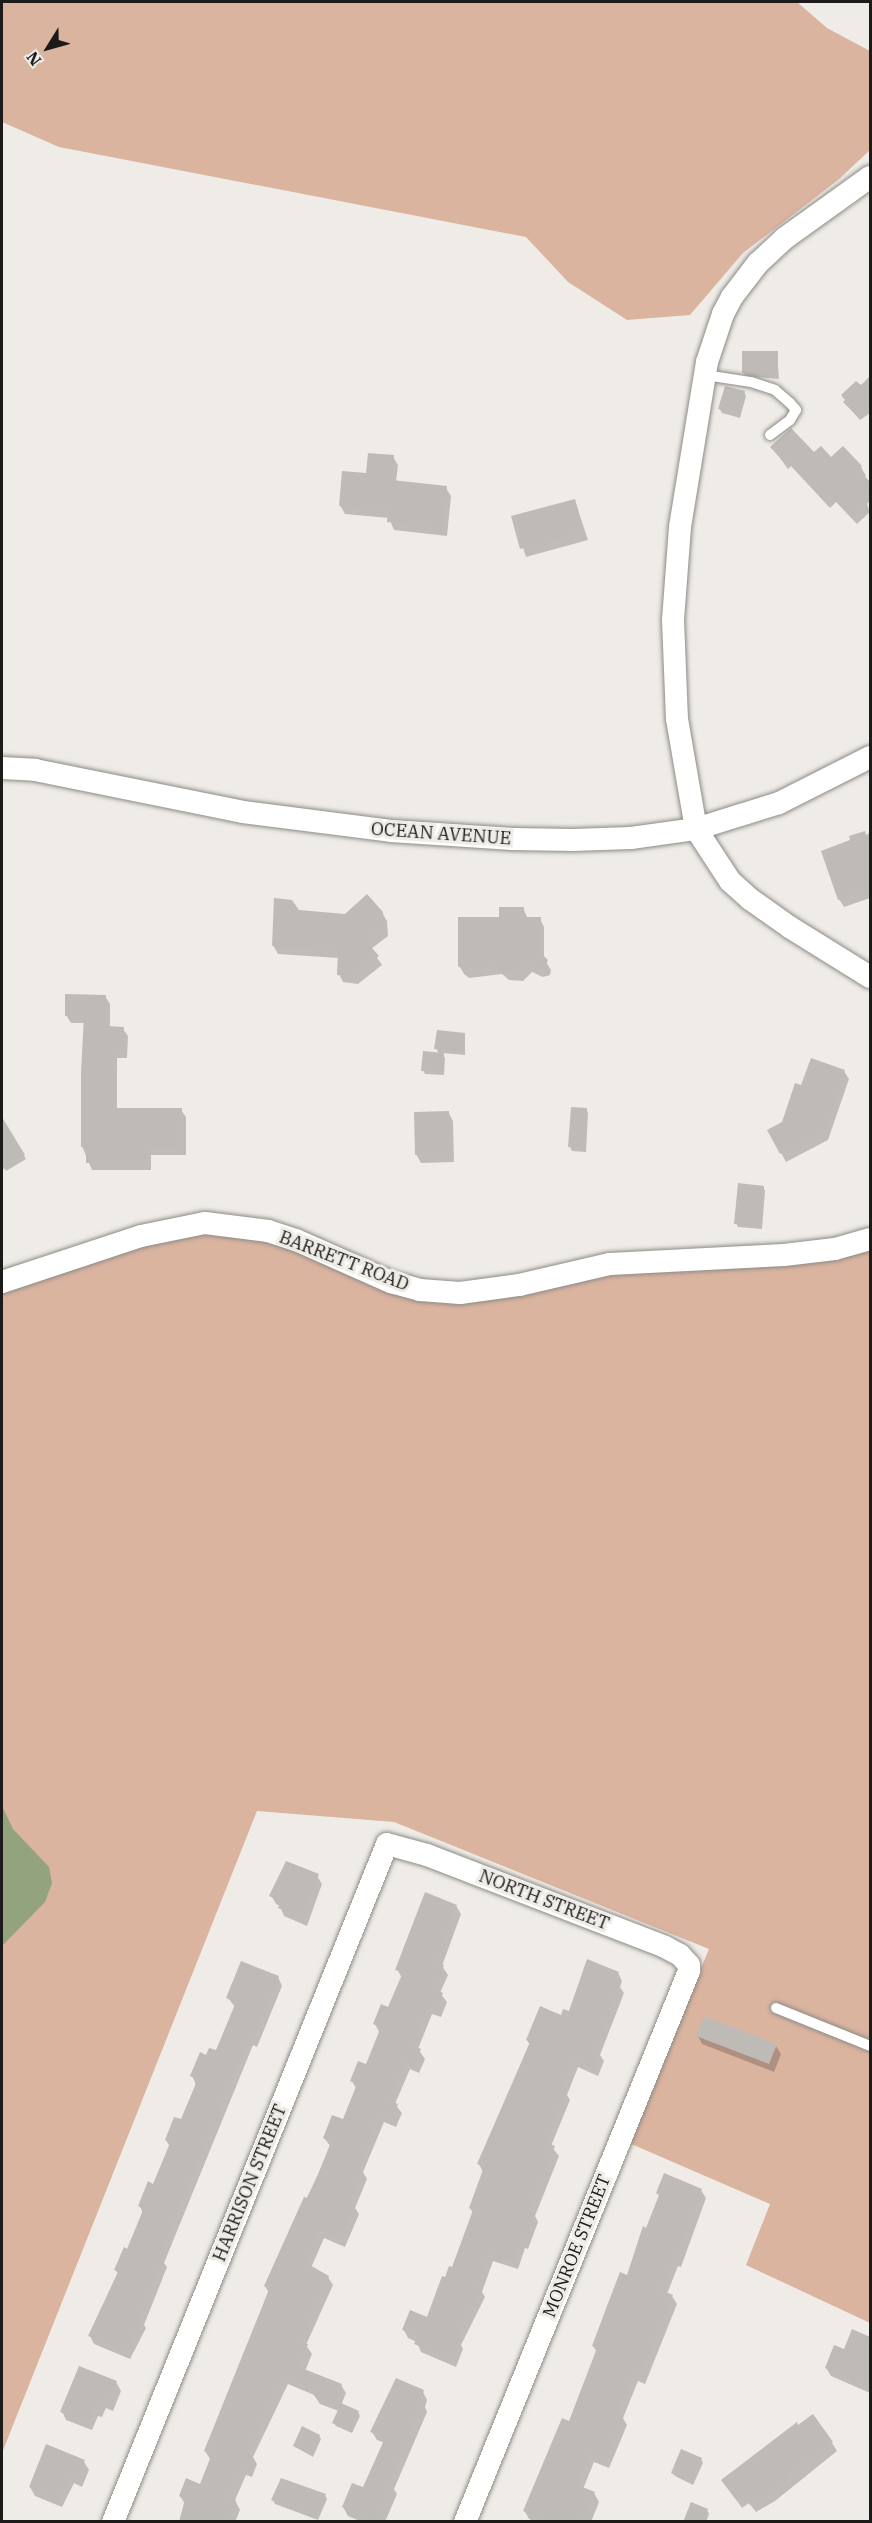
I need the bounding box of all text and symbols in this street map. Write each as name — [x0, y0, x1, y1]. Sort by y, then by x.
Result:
north arrow — [18, 18, 78, 78]
text: N — [22, 48, 45, 70]
street label: OCEAN AVENUE — [370, 818, 512, 850]
street label: BARRETT ROAD — [276, 1226, 412, 1296]
street label: NORTH STREET — [476, 1865, 612, 1935]
street label: HARRISON STREET — [209, 2101, 291, 2265]
street label: MONROE STREET — [538, 2171, 616, 2321]

